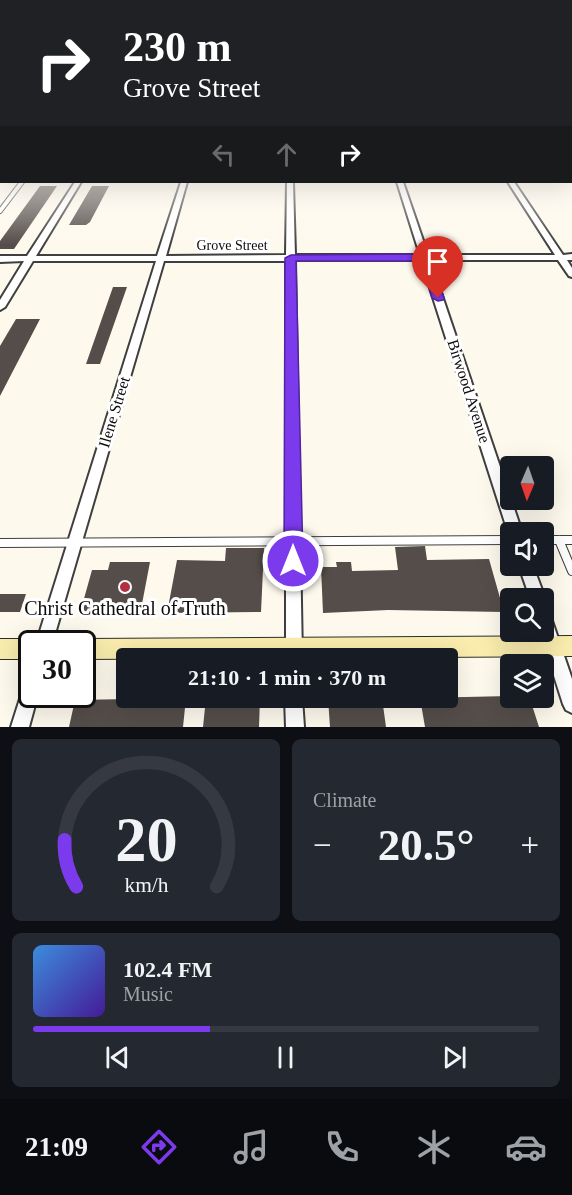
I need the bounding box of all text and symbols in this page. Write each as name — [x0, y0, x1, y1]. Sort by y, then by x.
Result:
icon: right — [24, 24, 102, 102]
text: 230 m — [123, 24, 232, 70]
text: Grove Street — [123, 73, 260, 103]
icon: left — [207, 138, 240, 171]
icon: ahead — [270, 138, 303, 171]
icon: right — [333, 138, 366, 171]
pin — [412, 236, 463, 298]
street label: Grove Street — [196, 238, 268, 253]
icon: arrive — [421, 245, 454, 278]
street label: Birwood Avenue — [444, 337, 494, 445]
street label: Ilene Street — [95, 374, 133, 450]
north arrow — [500, 456, 554, 510]
map controls — [500, 456, 554, 708]
button: sound — [500, 522, 554, 576]
position arrow — [261, 529, 325, 593]
marker: Christ Cathedral of Truth — [118, 580, 132, 594]
button: search — [500, 588, 554, 642]
place label: Christ Cathedral of Truth — [24, 597, 226, 619]
speed limit sign: 30 — [18, 630, 96, 708]
button: layers — [500, 654, 554, 708]
text: 21:10 · 1 min · 370 m — [188, 665, 386, 690]
text: Climate — [313, 789, 376, 811]
text: 20 — [115, 805, 177, 874]
text: 20.5° — [378, 820, 474, 870]
text: − — [313, 827, 332, 863]
text: + — [520, 827, 539, 863]
text: km/h — [124, 873, 168, 897]
text: 102.4 FM — [123, 957, 212, 982]
text: Music — [123, 983, 173, 1005]
icon: previous — [101, 1041, 134, 1074]
icon: pause — [269, 1041, 302, 1074]
icon: next — [438, 1041, 471, 1074]
icon: directions — [138, 1126, 180, 1168]
icon: music — [230, 1126, 272, 1168]
icon: phone — [321, 1126, 363, 1168]
icon: climate — [413, 1126, 455, 1168]
icon: car — [505, 1126, 547, 1168]
text: 21:09 — [25, 1132, 88, 1162]

